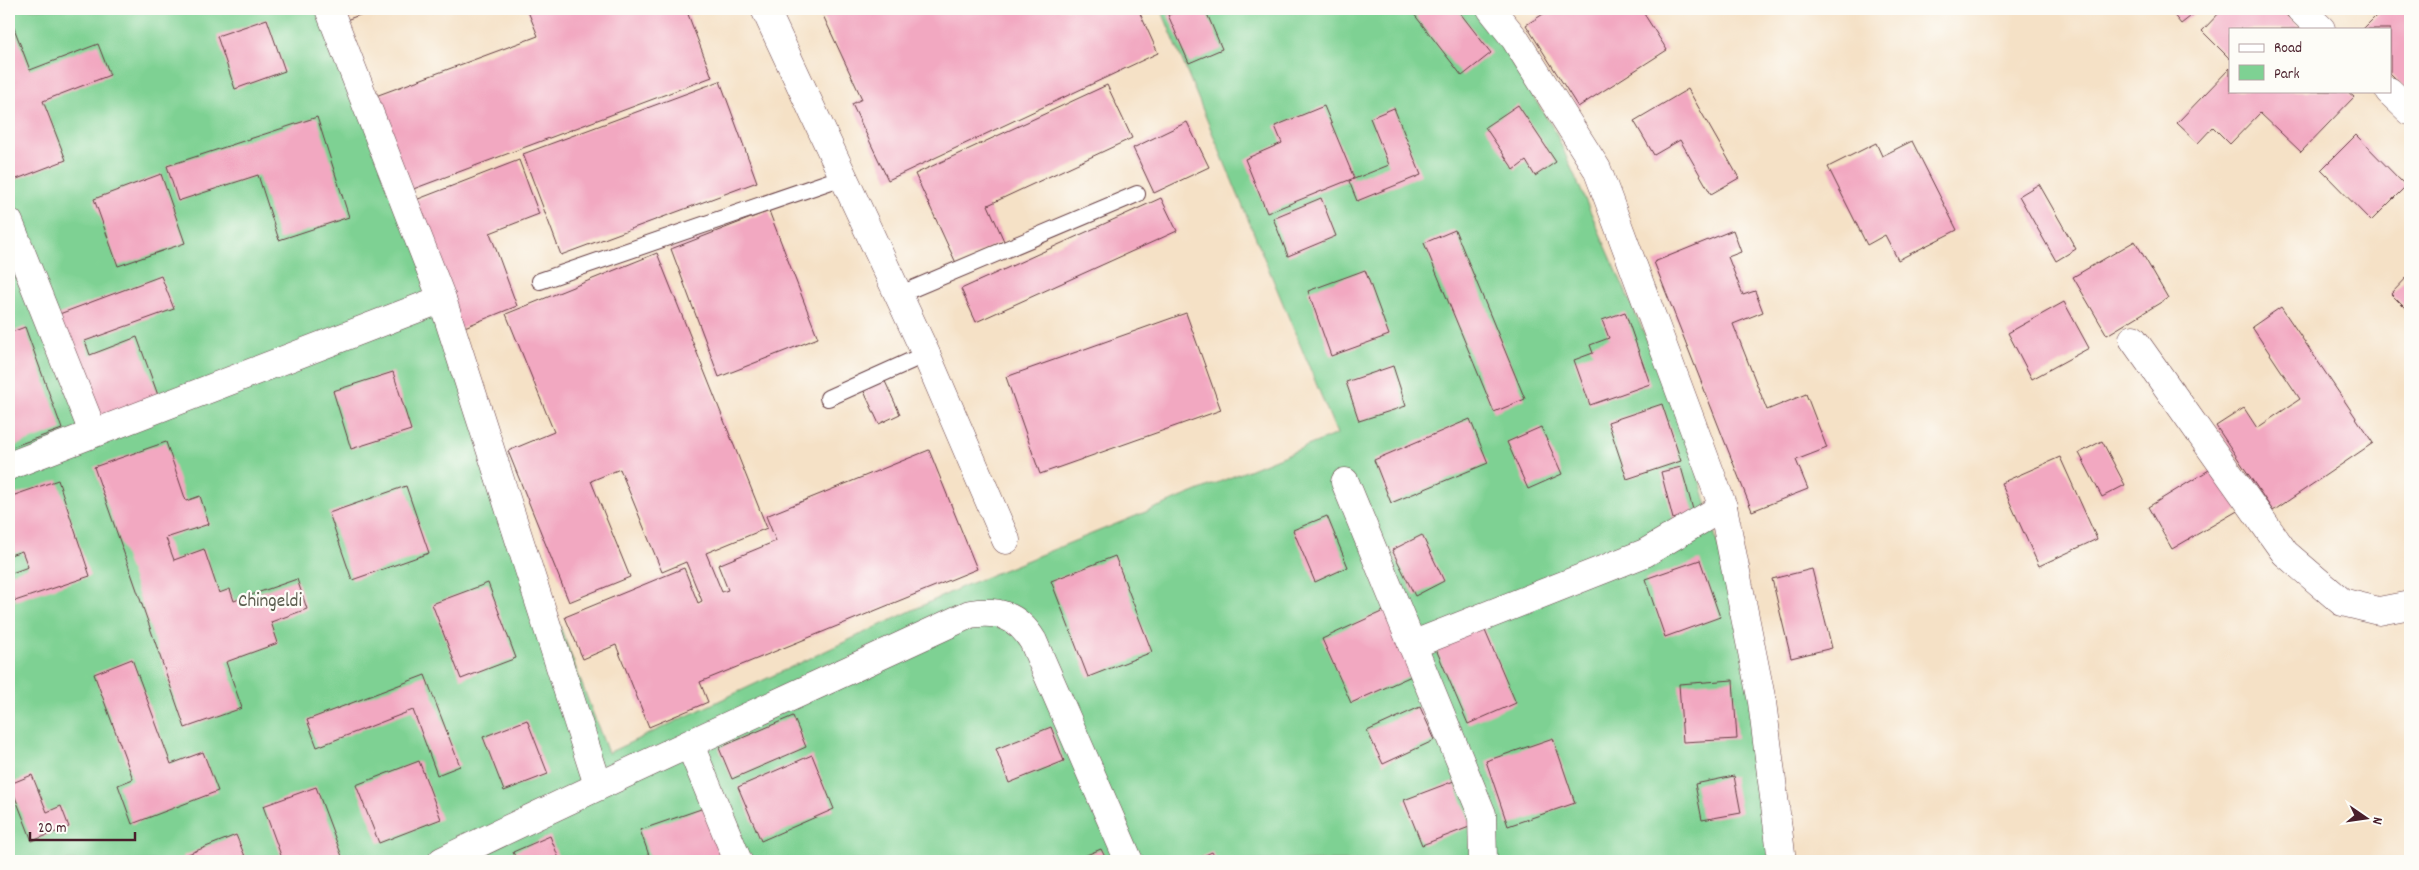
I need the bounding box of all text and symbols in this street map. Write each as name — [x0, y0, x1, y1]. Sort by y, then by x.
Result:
legend — [2229, 28, 2392, 92]
text: Road — [2274, 38, 2302, 60]
text: Park — [2274, 64, 2300, 86]
park label: Chingeldi — [238, 589, 302, 616]
north arrow — [2342, 792, 2392, 842]
scale bar — [30, 810, 135, 842]
text: N — [2366, 815, 2387, 826]
text: 20 m — [38, 818, 66, 840]

